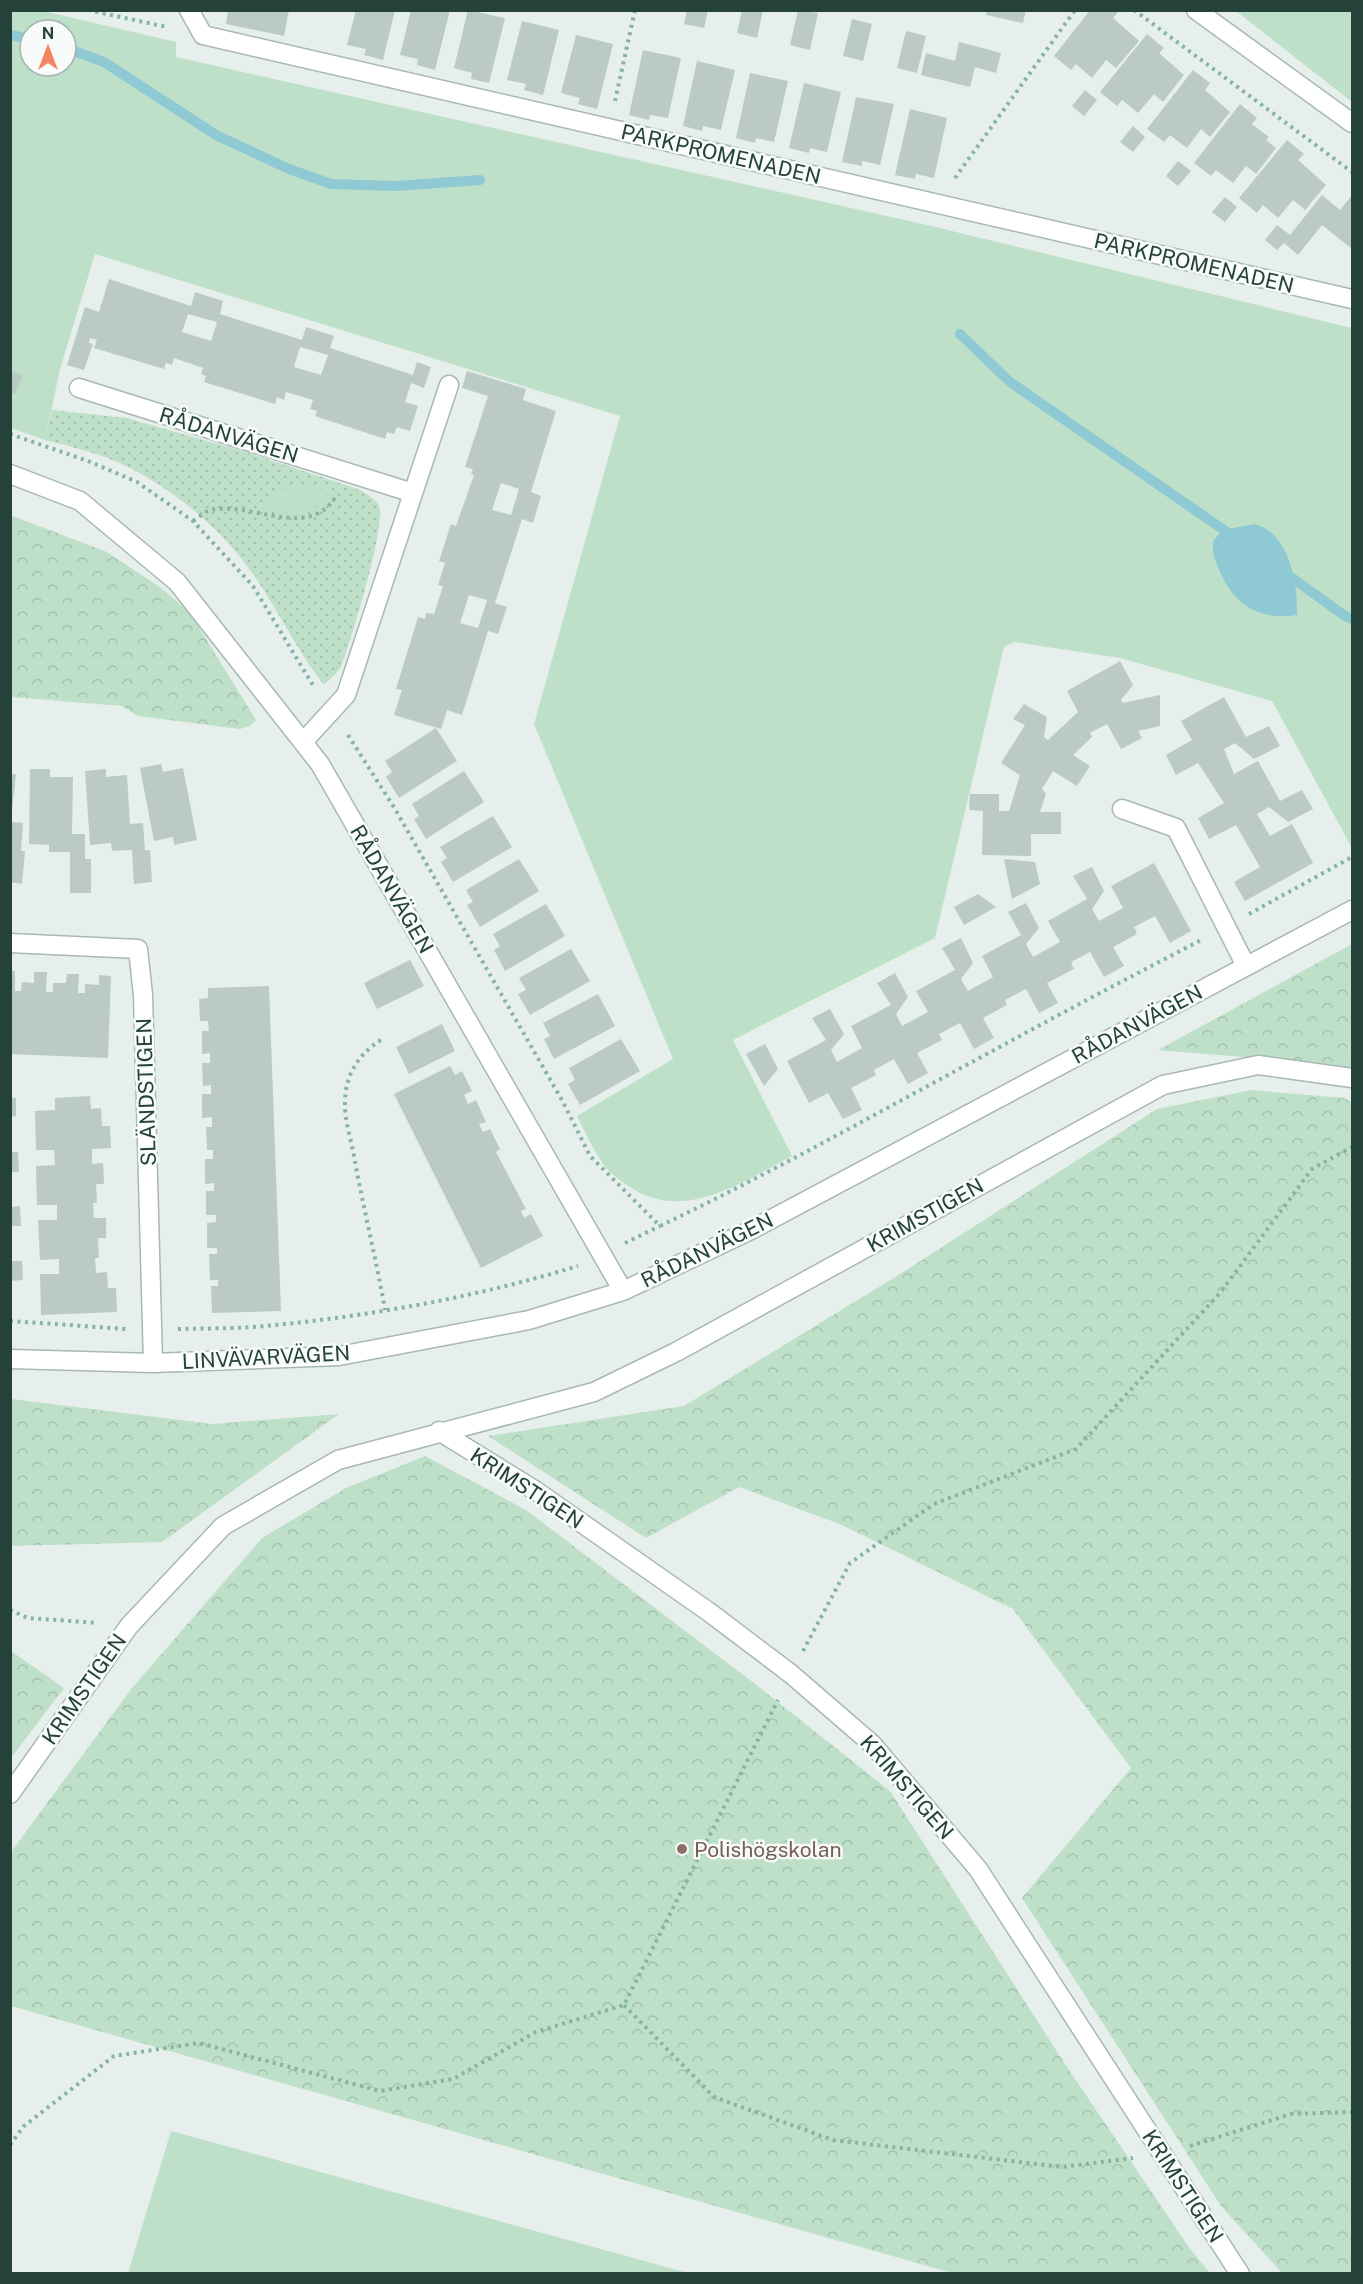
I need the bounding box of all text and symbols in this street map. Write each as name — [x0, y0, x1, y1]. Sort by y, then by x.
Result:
north arrow — [18, 18, 78, 78]
text: N — [42, 24, 54, 43]
street label: PARKPROMENADEN — [619, 119, 823, 189]
street label: PARKPROMENADEN — [1092, 228, 1296, 298]
street label: RÅDANVÄGEN — [156, 401, 302, 468]
street label: RÅDANVÄGEN — [345, 820, 440, 958]
street label: RÅDANVÄGEN — [1067, 978, 1207, 1069]
street label: SLÄNDSTIGEN — [131, 1018, 161, 1166]
street label: KRIMSTIGEN — [862, 1173, 988, 1257]
street label: RÅDANVÄGEN — [636, 1206, 777, 1293]
street label: LINVÄVARVÄGEN — [181, 1340, 351, 1374]
street label: KRIMSTIGEN — [466, 1442, 588, 1534]
street label: KRIMSTIGEN — [37, 1629, 131, 1749]
street label: KRIMSTIGEN — [855, 1730, 959, 1844]
place label: Polishögskolan — [694, 1837, 842, 1862]
marker: Polishögskolan — [675, 1842, 689, 1856]
street label: KRIMSTIGEN — [1137, 2125, 1229, 2247]

